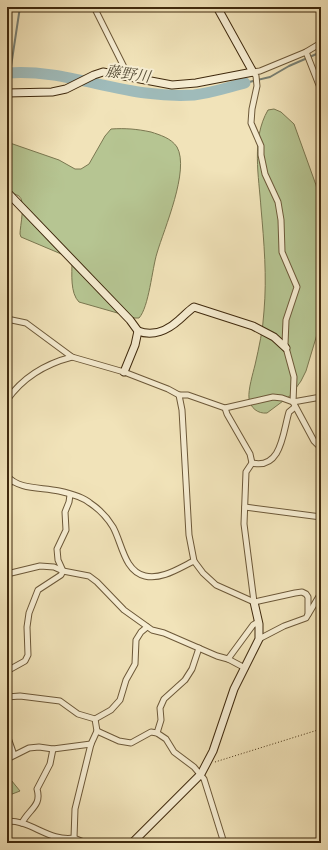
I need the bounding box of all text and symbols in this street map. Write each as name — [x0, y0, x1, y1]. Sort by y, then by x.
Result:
water label: 藤野川 — [104, 60, 154, 87]

